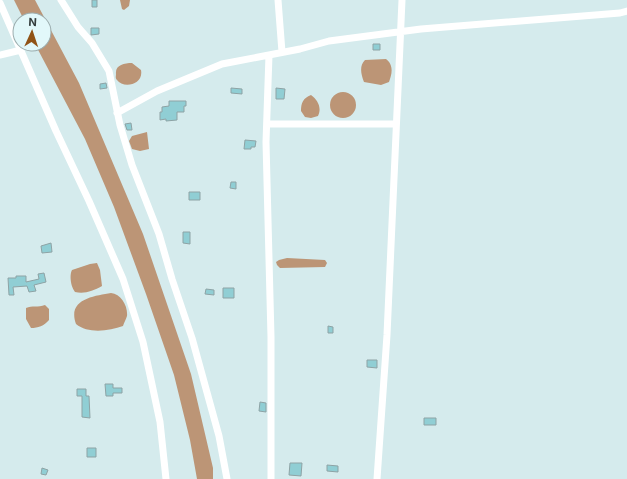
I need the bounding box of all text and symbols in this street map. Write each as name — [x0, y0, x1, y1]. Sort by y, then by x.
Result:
north arrow — [12, 12, 52, 52]
text: N — [28, 15, 37, 29]

